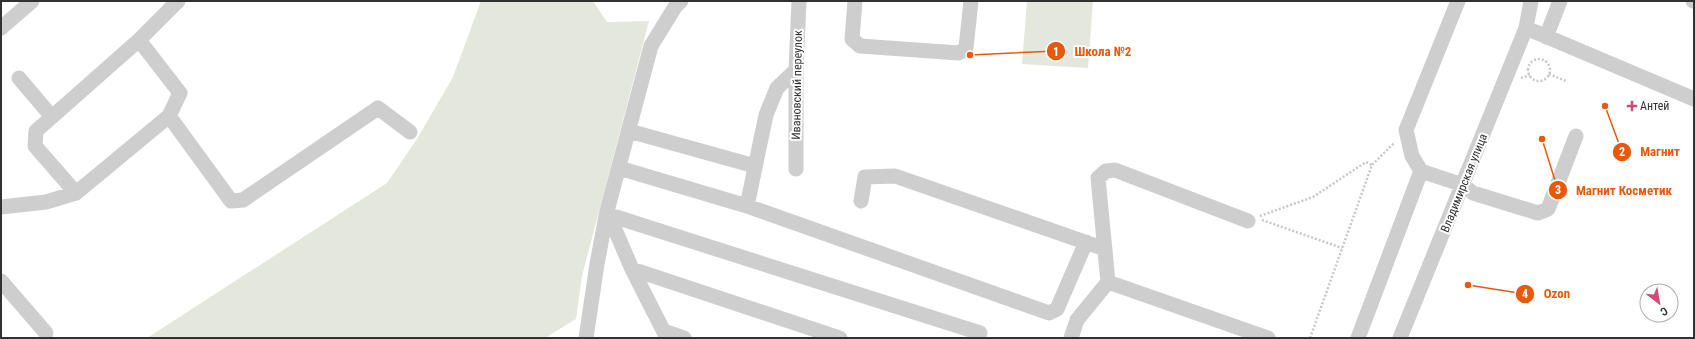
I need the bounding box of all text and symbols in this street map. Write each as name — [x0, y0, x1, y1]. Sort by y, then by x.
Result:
street label: Ивановский переулок — [789, 30, 805, 140]
callout: Школа №2 — [1046, 39, 1139, 64]
text: Школа №2 — [1075, 44, 1132, 59]
text: 1 — [1053, 45, 1059, 59]
place label: Антей — [1640, 99, 1669, 113]
marker: Антей — [1627, 101, 1637, 111]
street label: Владимирская улица — [1438, 131, 1490, 234]
callout: Магнит — [1612, 139, 1688, 164]
text: Магнит — [1640, 144, 1680, 159]
text: 2 — [1619, 145, 1625, 159]
callout: Магнит Косметик — [1548, 177, 1680, 202]
text: 3 — [1555, 183, 1561, 197]
text: Магнит Косметик — [1576, 183, 1672, 198]
callout: Ozon — [1515, 281, 1578, 306]
north arrow — [1639, 283, 1679, 323]
text: Ozon — [1544, 286, 1570, 301]
text: 4 — [1522, 287, 1528, 301]
text: С — [1658, 304, 1670, 318]

